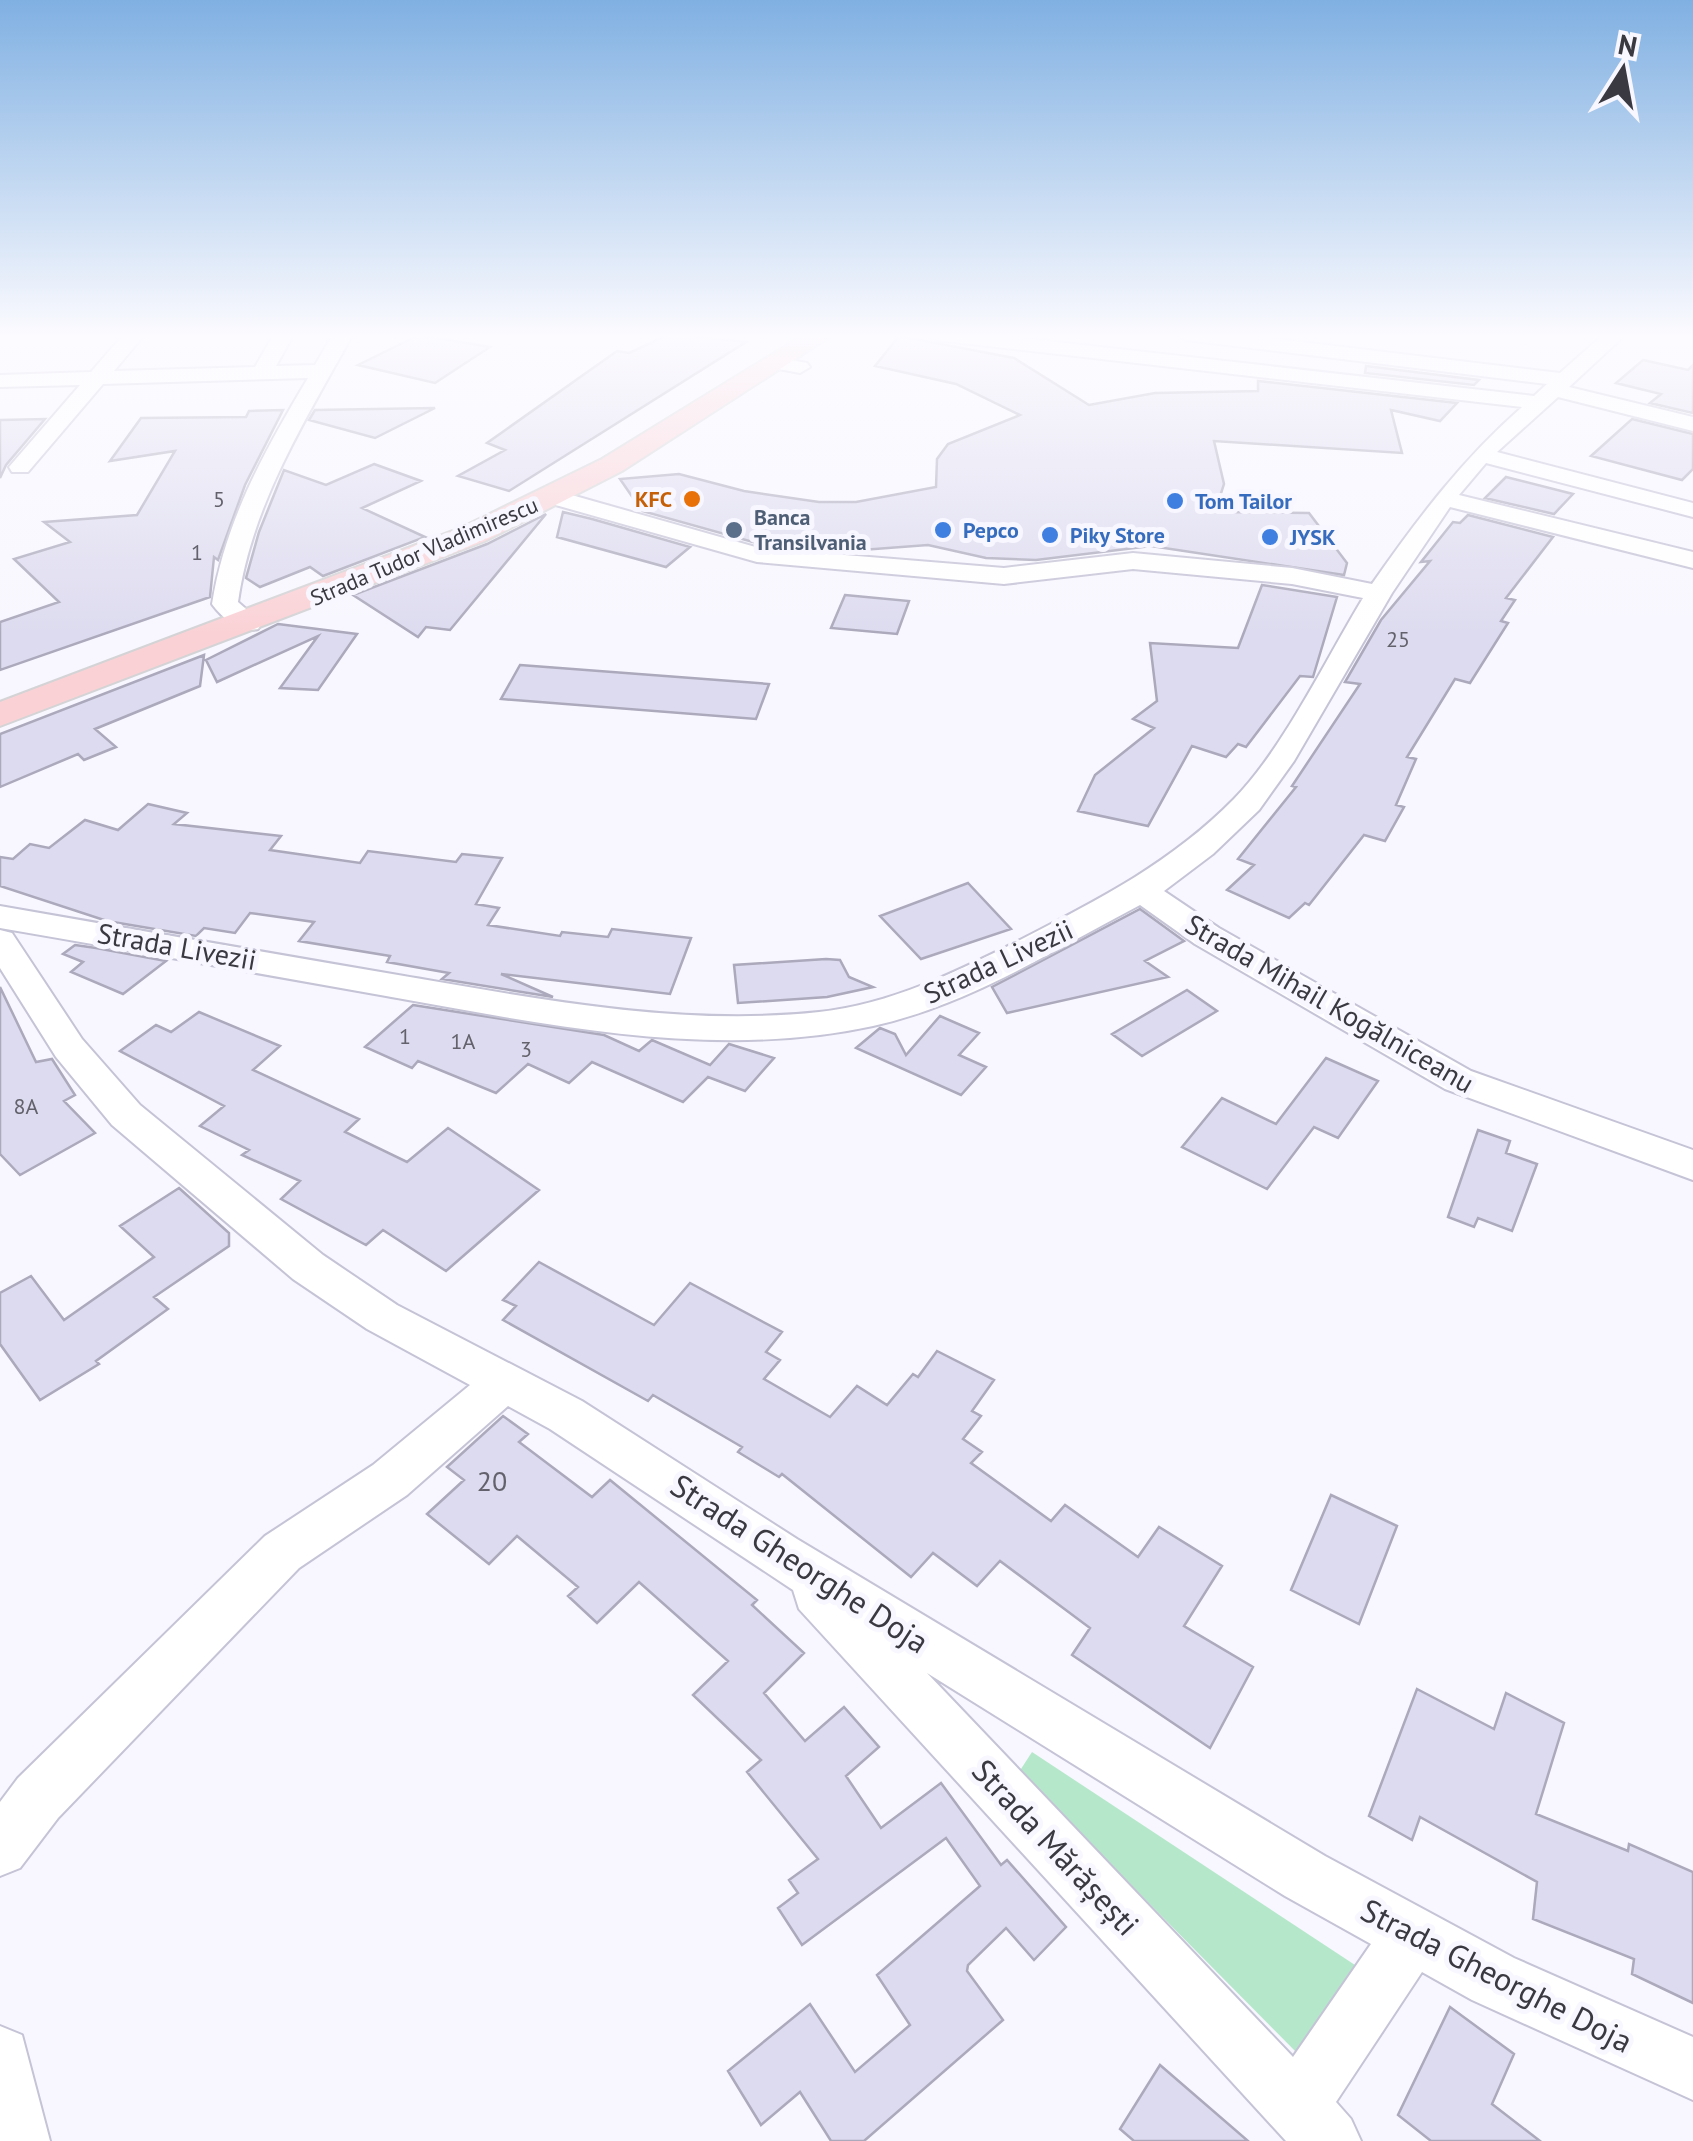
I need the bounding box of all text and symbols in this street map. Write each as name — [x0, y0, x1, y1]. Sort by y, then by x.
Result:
north arrow — [1573, 20, 1673, 120]
text: N — [1615, 25, 1640, 65]
house number: 5 — [213, 485, 225, 513]
place label: KFC — [635, 485, 672, 513]
place label: Tom Tailor — [1195, 487, 1292, 515]
marker: KFC — [681, 488, 703, 510]
street label: Strada Tudor Vladimirescu — [306, 490, 542, 612]
marker: Tom Tailor — [1164, 490, 1186, 512]
place label: Banca Transilvania — [754, 503, 867, 556]
place label: Pepco — [963, 516, 1019, 544]
marker: Banca Transilvania — [723, 519, 745, 541]
marker: Pepco — [932, 519, 954, 541]
place label: Piky Store — [1070, 521, 1165, 549]
place label: JYSK — [1289, 523, 1336, 551]
marker: Piky Store — [1039, 524, 1061, 546]
marker: JYSK — [1259, 526, 1281, 548]
house number: 1 — [191, 538, 203, 566]
house number: 25 — [1386, 625, 1410, 653]
street label: Strada Mihail Kogălniceanu — [1179, 905, 1481, 1101]
street label: Strada Livezii — [917, 910, 1079, 1012]
street label: Strada Livezii — [95, 914, 259, 978]
house number: 1 — [399, 1022, 411, 1050]
house number: 1A — [451, 1027, 476, 1055]
house number: 3 — [520, 1035, 532, 1063]
house number: 8A — [14, 1092, 39, 1120]
house number: 20 — [477, 1462, 507, 1499]
street label: Strada Gheorghe Doja — [663, 1464, 937, 1662]
street label: Strada Mărășești — [963, 1750, 1149, 1944]
street label: Strada Gheorghe Doja — [1354, 1888, 1640, 2062]

